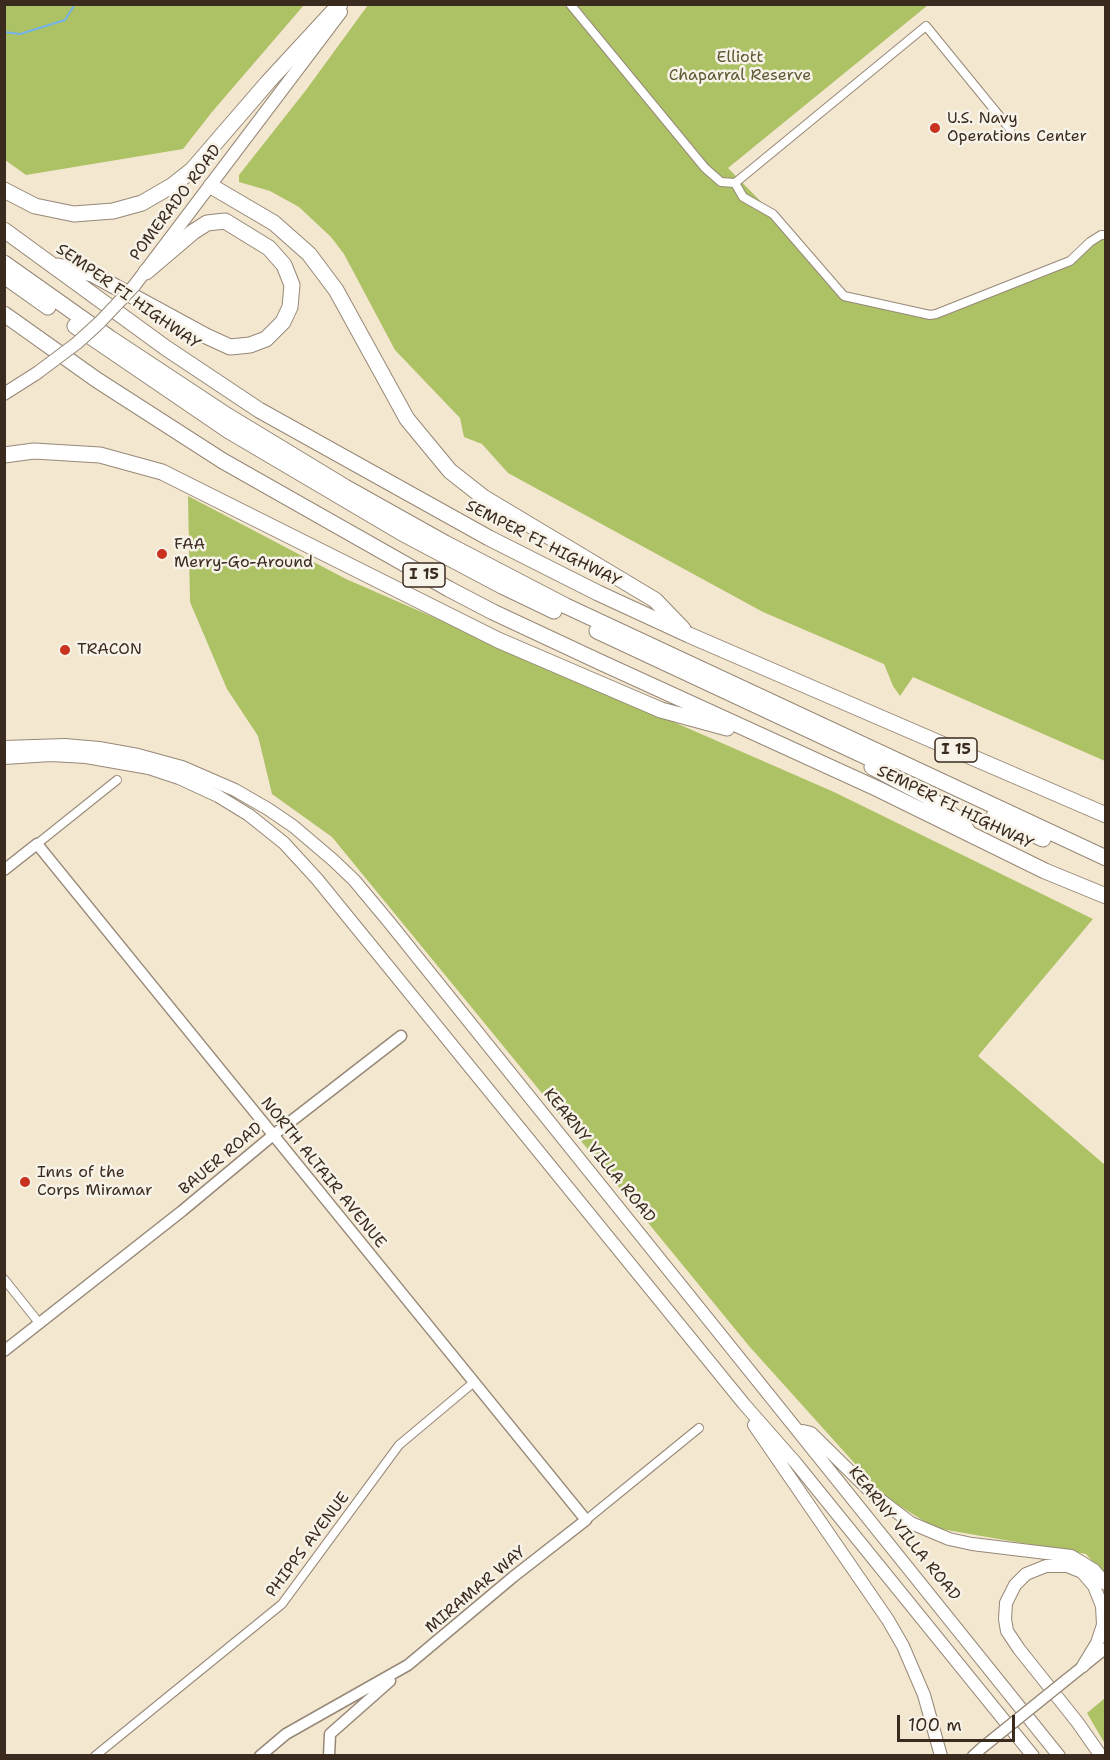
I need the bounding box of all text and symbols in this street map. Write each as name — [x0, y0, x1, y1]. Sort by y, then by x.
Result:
park label: Elliott Chaparral Reserve — [669, 48, 811, 86]
place label: U.S. Navy Operations Center — [947, 109, 1087, 147]
marker: U.S. Navy Operations Center — [928, 121, 942, 135]
street label: POMERADO ROAD — [126, 141, 226, 265]
street label: SEMPER FI HIGHWAY — [52, 240, 204, 354]
street label: SEMPER FI HIGHWAY — [462, 497, 624, 591]
place label: FAA Merry-Go-Around — [174, 535, 313, 573]
marker: FAA Merry-Go-Around — [155, 547, 169, 561]
road number: I 15 — [403, 563, 445, 587]
place label: TRACON — [77, 640, 142, 660]
marker: TRACON — [58, 643, 72, 657]
road number: I 15 — [935, 738, 977, 762]
street label: SEMPER FI HIGHWAY — [874, 762, 1036, 854]
street label: KEARNY VILLA ROAD — [539, 1085, 659, 1227]
street label: NORTH ALTAIR AVENUE — [256, 1094, 390, 1252]
street label: BAUER ROAD — [176, 1119, 266, 1199]
place label: Inns of the Corps Miramar — [37, 1163, 152, 1201]
marker: Inns of the Corps Miramar — [18, 1175, 32, 1189]
street label: KEARNY VILLA ROAD — [844, 1463, 964, 1605]
street label: PHIPPS AVENUE — [262, 1489, 354, 1601]
street label: MIRAMAR WAY — [422, 1542, 530, 1638]
scale bar — [900, 1703, 1018, 1741]
text: 100 m — [908, 1713, 962, 1737]

